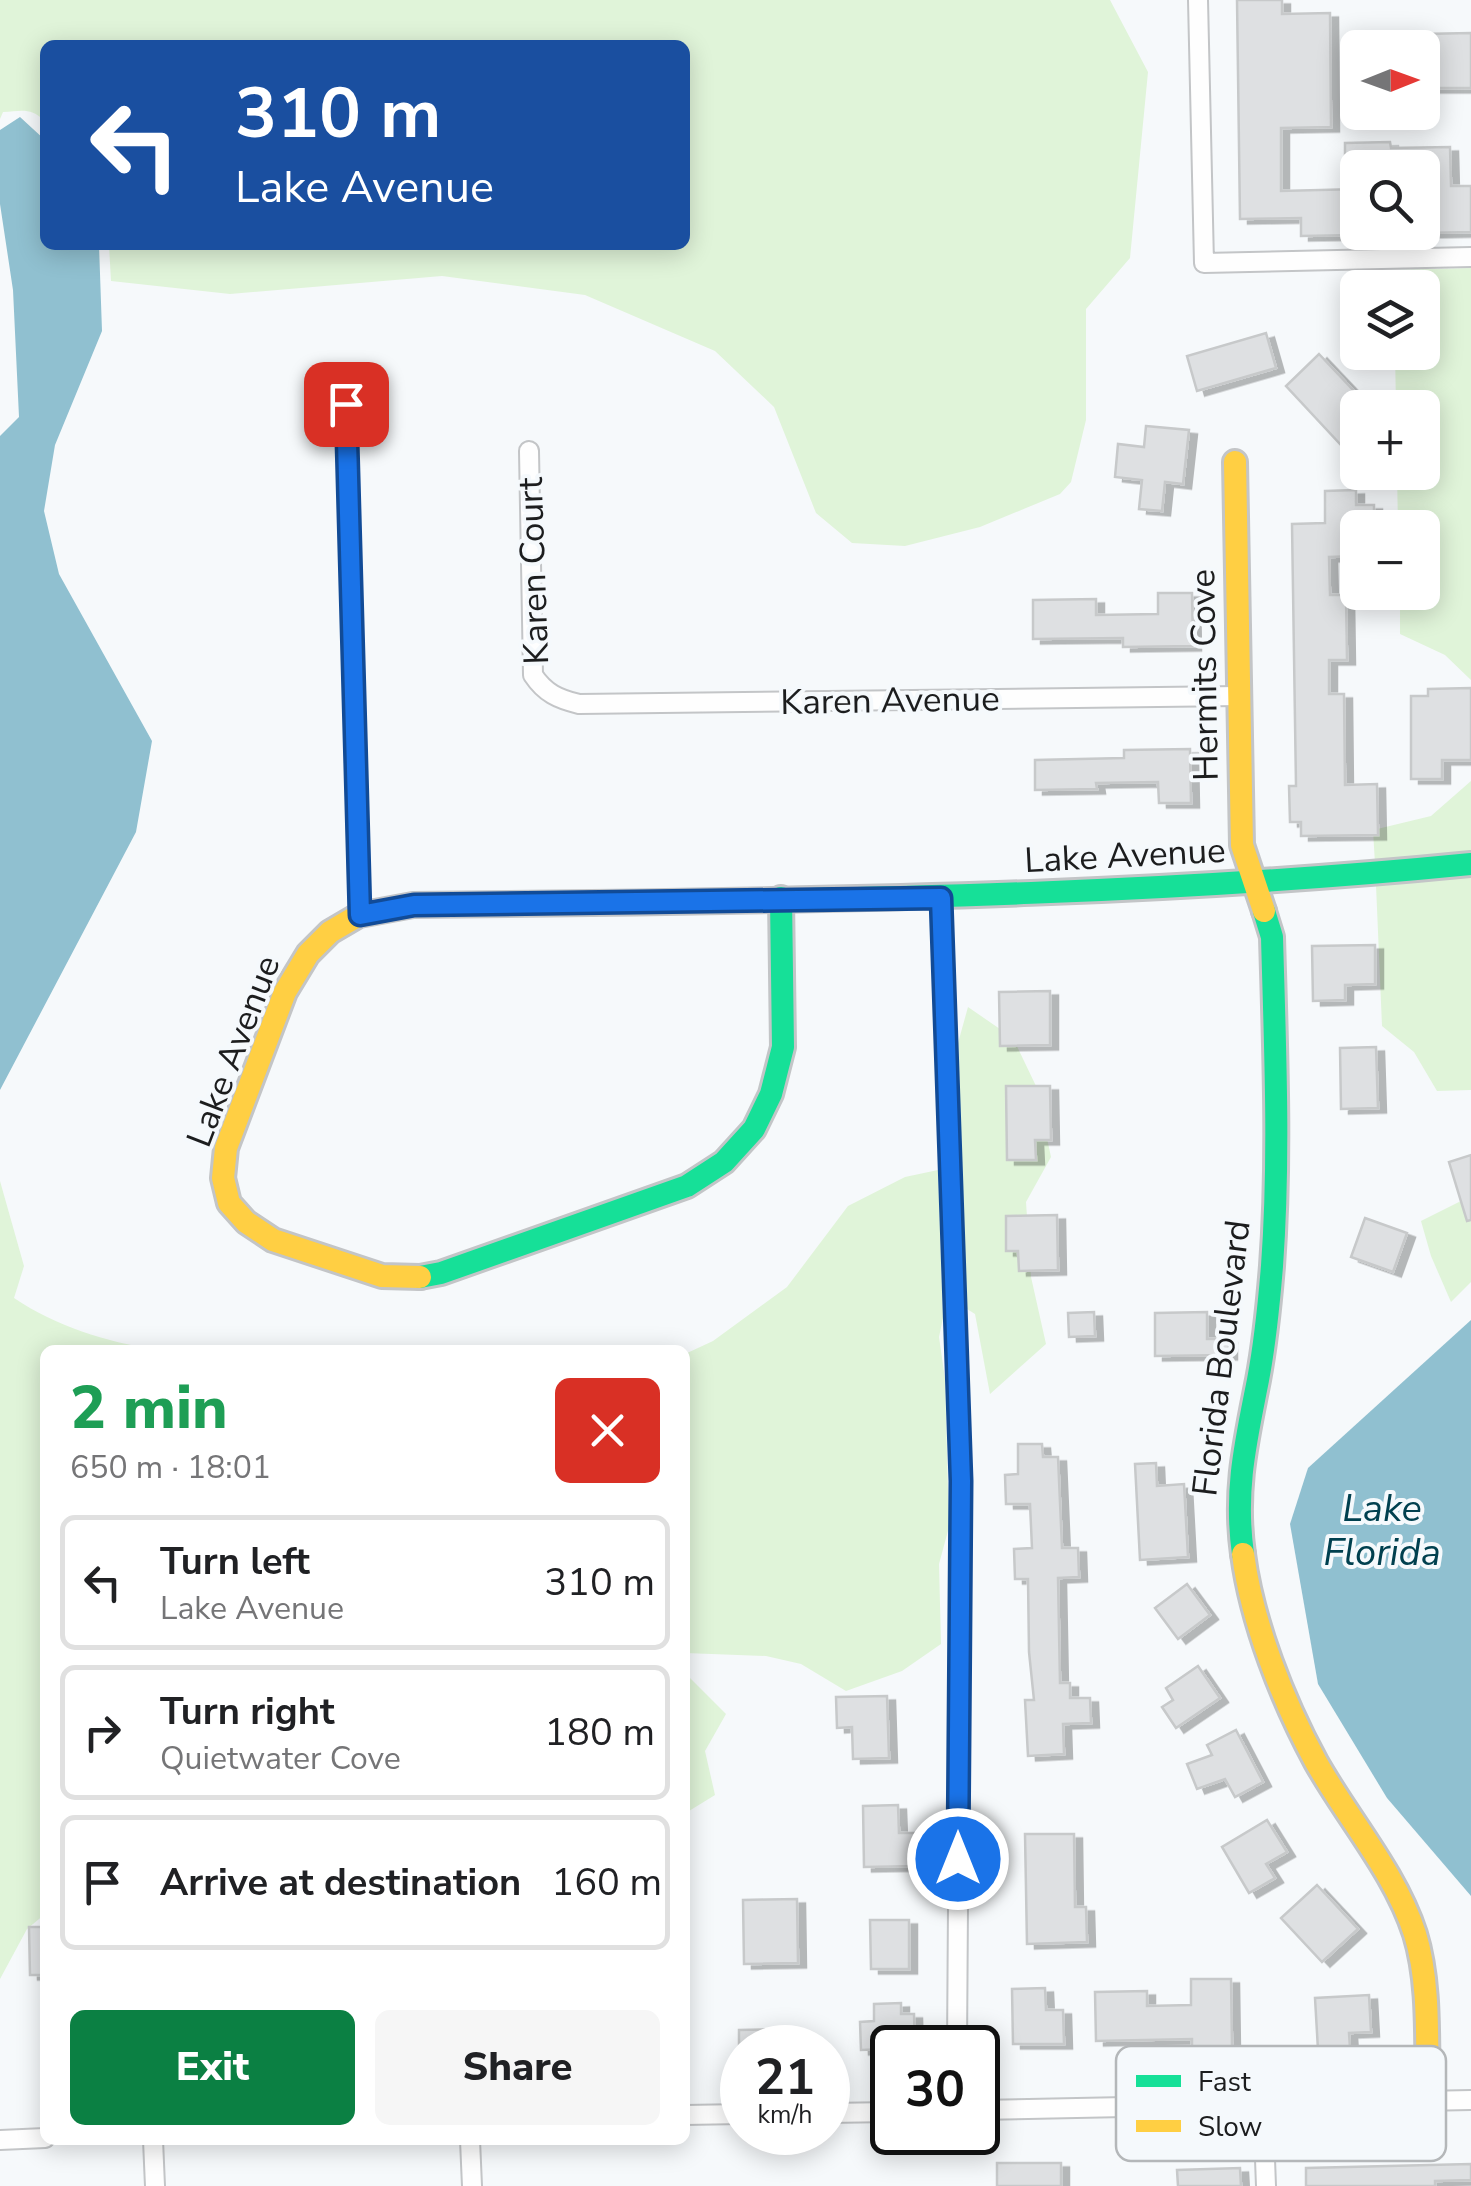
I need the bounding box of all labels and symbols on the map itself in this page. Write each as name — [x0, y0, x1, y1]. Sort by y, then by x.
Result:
north arrow — [1340, 30, 1440, 130]
pin — [304, 362, 389, 447]
street label: Karen Court — [507, 476, 560, 665]
street label: Hermits Cove — [1179, 569, 1230, 781]
street label: Karen Avenue — [780, 675, 1000, 726]
street label: Lake Avenue — [1023, 827, 1227, 884]
street label: Lake Avenue — [175, 949, 291, 1154]
street label: Florida Boulevard — [1181, 1217, 1262, 1499]
water label: Lake Florida — [1323, 1483, 1441, 1578]
position arrow — [906, 1807, 1010, 1911]
speed limit sign: 30 — [870, 2025, 1000, 2155]
legend — [1116, 2046, 1446, 2161]
text: Fast — [1198, 2063, 1251, 2101]
text: Slow — [1198, 2108, 1262, 2146]

